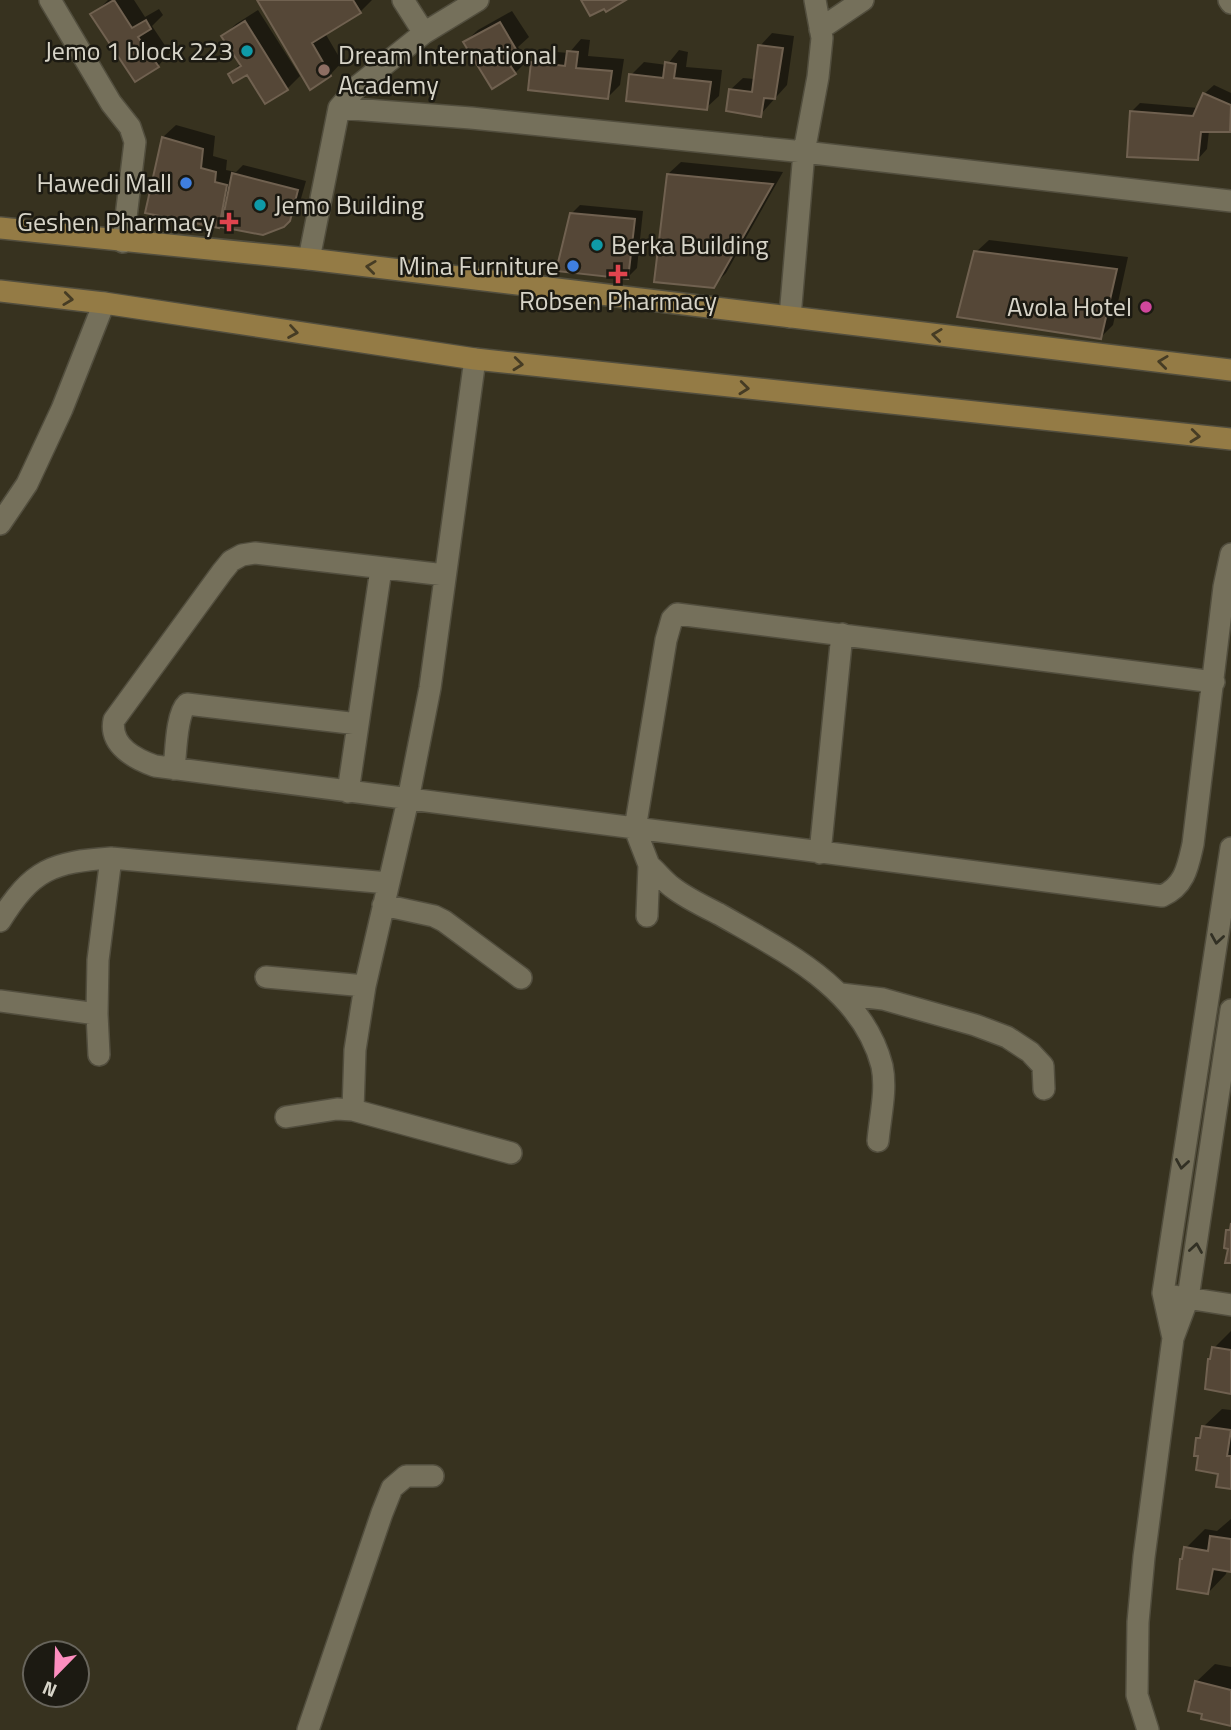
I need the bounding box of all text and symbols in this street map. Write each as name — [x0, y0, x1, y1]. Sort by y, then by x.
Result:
place label: Jemo 1 block 223 — [44, 31, 233, 70]
place label: Dream International Academy — [338, 35, 557, 104]
marker: Jemo 1 block 223 — [239, 43, 255, 59]
marker: Dream International Academy — [316, 62, 332, 78]
place label: Hawedi Mall — [37, 163, 172, 202]
marker: Hawedi Mall — [178, 175, 194, 191]
place label: Jemo Building — [274, 185, 424, 224]
marker: Jemo Building — [252, 197, 268, 213]
place label: Geshen Pharmacy — [17, 202, 215, 241]
marker: Geshen Pharmacy — [221, 214, 237, 230]
place label: Berka Building — [611, 225, 769, 264]
marker: Berka Building — [589, 237, 605, 253]
place label: Mina Furniture — [398, 246, 559, 285]
marker: Mina Furniture — [565, 258, 581, 274]
one-way arrow — [365, 259, 377, 274]
marker: Robsen Pharmacy — [610, 266, 626, 282]
place label: Robsen Pharmacy — [519, 281, 717, 320]
place label: Avola Hotel — [1007, 287, 1132, 326]
one-way arrow — [63, 291, 74, 306]
marker: Avola Hotel — [1138, 299, 1154, 315]
one-way arrow — [287, 324, 299, 339]
one-way arrow — [931, 327, 943, 342]
one-way arrow — [1157, 354, 1169, 369]
one-way arrow — [512, 356, 524, 371]
one-way arrow — [739, 380, 750, 395]
one-way arrow — [1190, 428, 1201, 443]
one-way arrow — [1210, 934, 1225, 945]
one-way arrow — [1175, 1158, 1190, 1170]
one-way arrow — [1188, 1243, 1203, 1254]
north arrow — [21, 1639, 91, 1709]
text: N — [37, 1674, 61, 1706]

